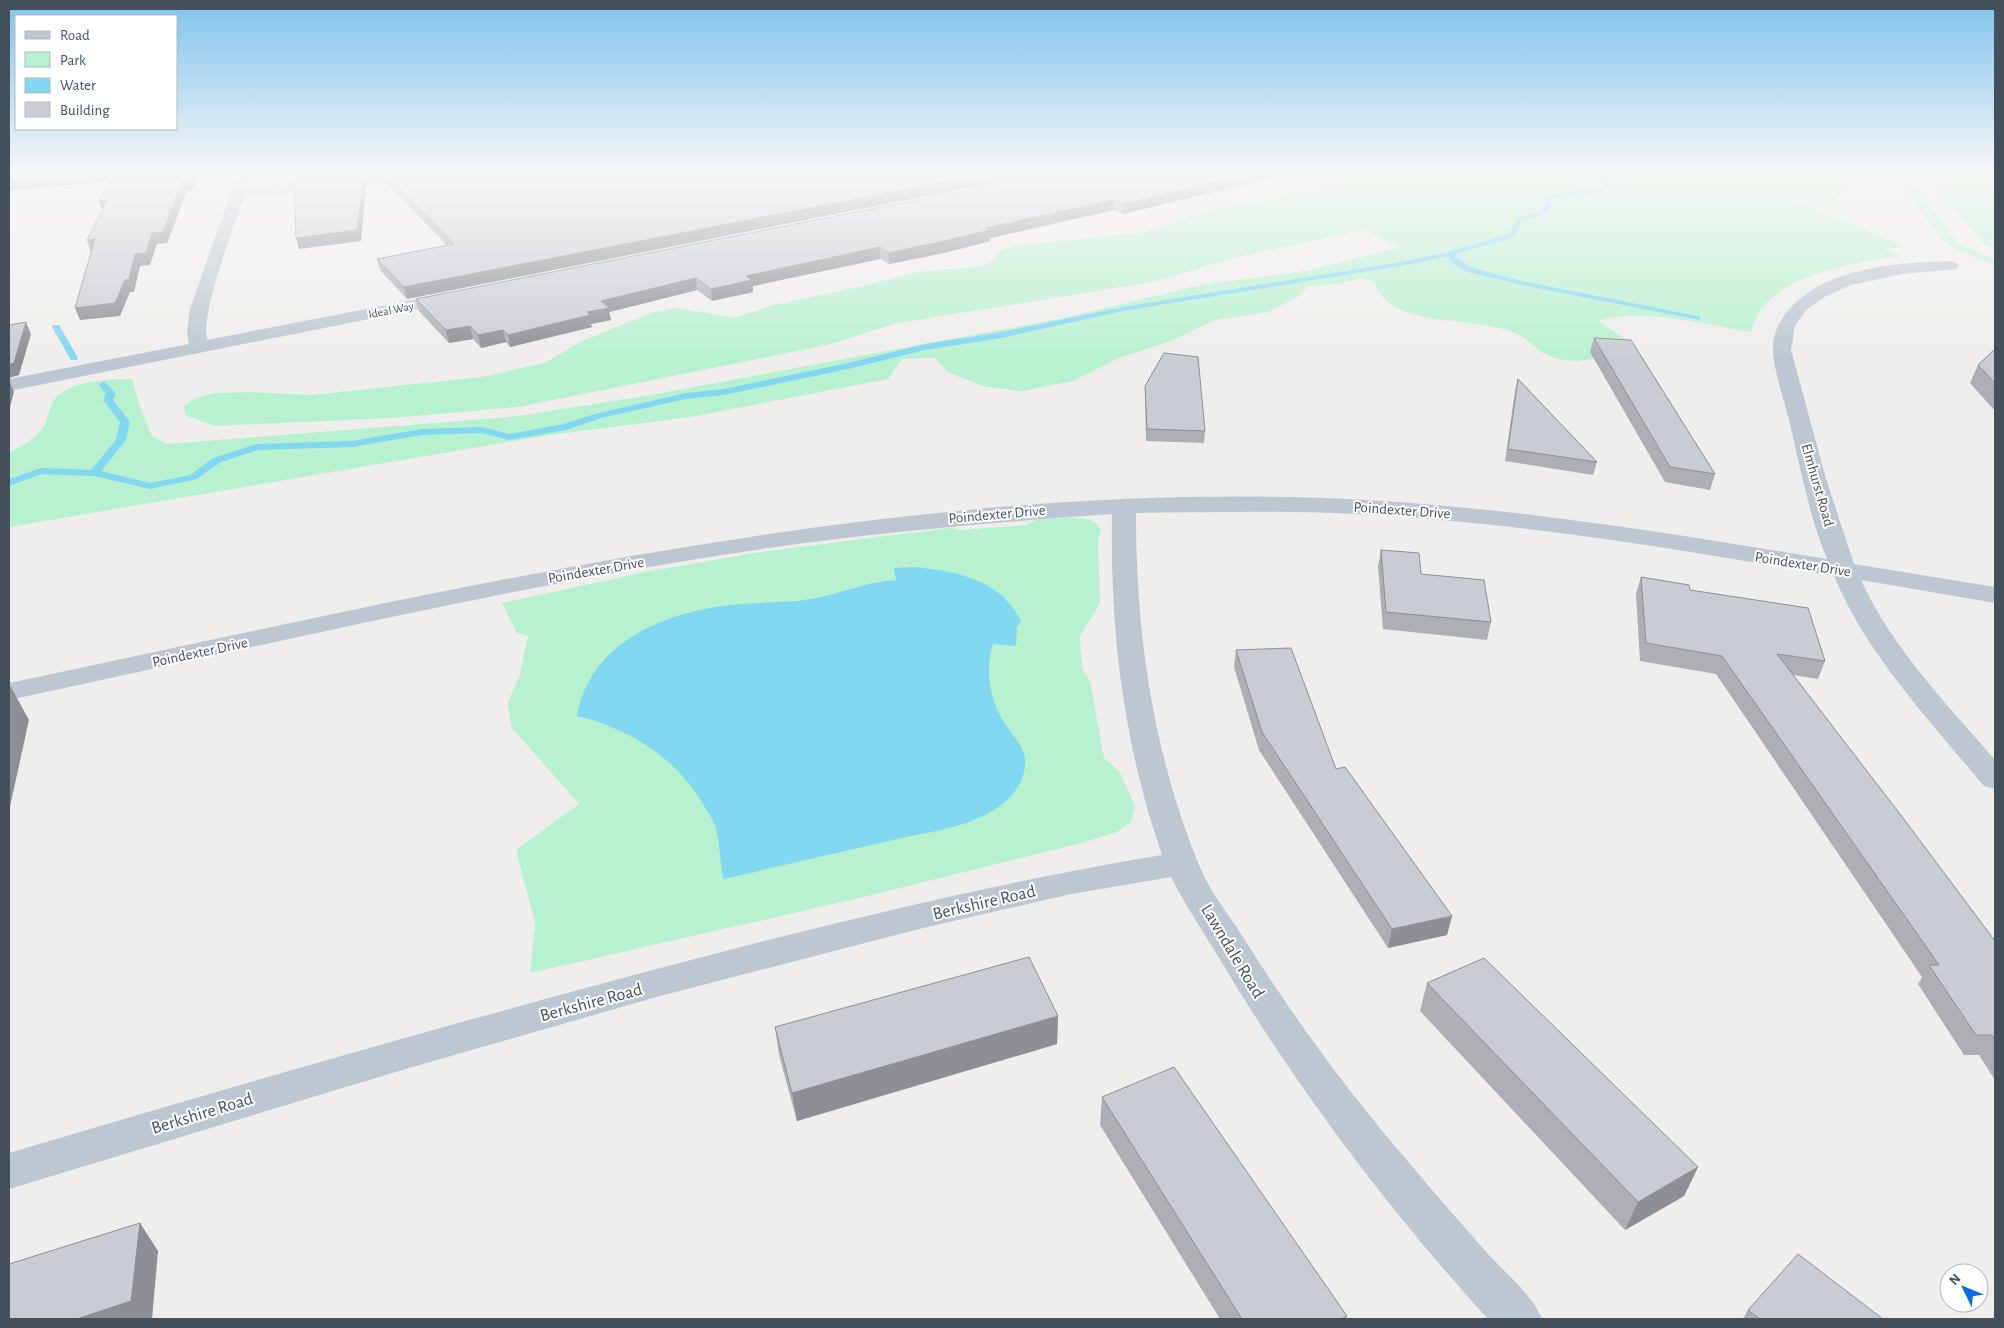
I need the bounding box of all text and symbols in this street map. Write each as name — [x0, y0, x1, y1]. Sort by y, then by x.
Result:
legend — [15, 15, 178, 130]
text: Road — [60, 28, 90, 43]
text: Park — [60, 53, 86, 68]
text: Water — [60, 78, 96, 93]
text: Building — [60, 103, 110, 118]
street label: Ideal Way — [367, 300, 415, 321]
street label: Elmhurst Road — [1798, 442, 1837, 529]
street label: Poindexter Drive — [1353, 500, 1451, 521]
street label: Poindexter Drive — [948, 503, 1046, 526]
street label: Poindexter Drive — [1754, 549, 1852, 580]
street label: Poindexter Drive — [547, 555, 645, 586]
street label: Poindexter Drive — [151, 635, 249, 670]
street label: Berkshire Road — [931, 882, 1037, 924]
street label: Lawndale Road — [1197, 901, 1267, 1002]
street label: Berkshire Road — [538, 981, 644, 1025]
street label: Berkshire Road — [149, 1090, 255, 1138]
north arrow — [1939, 1263, 1989, 1313]
text: N — [1947, 1271, 1964, 1288]

